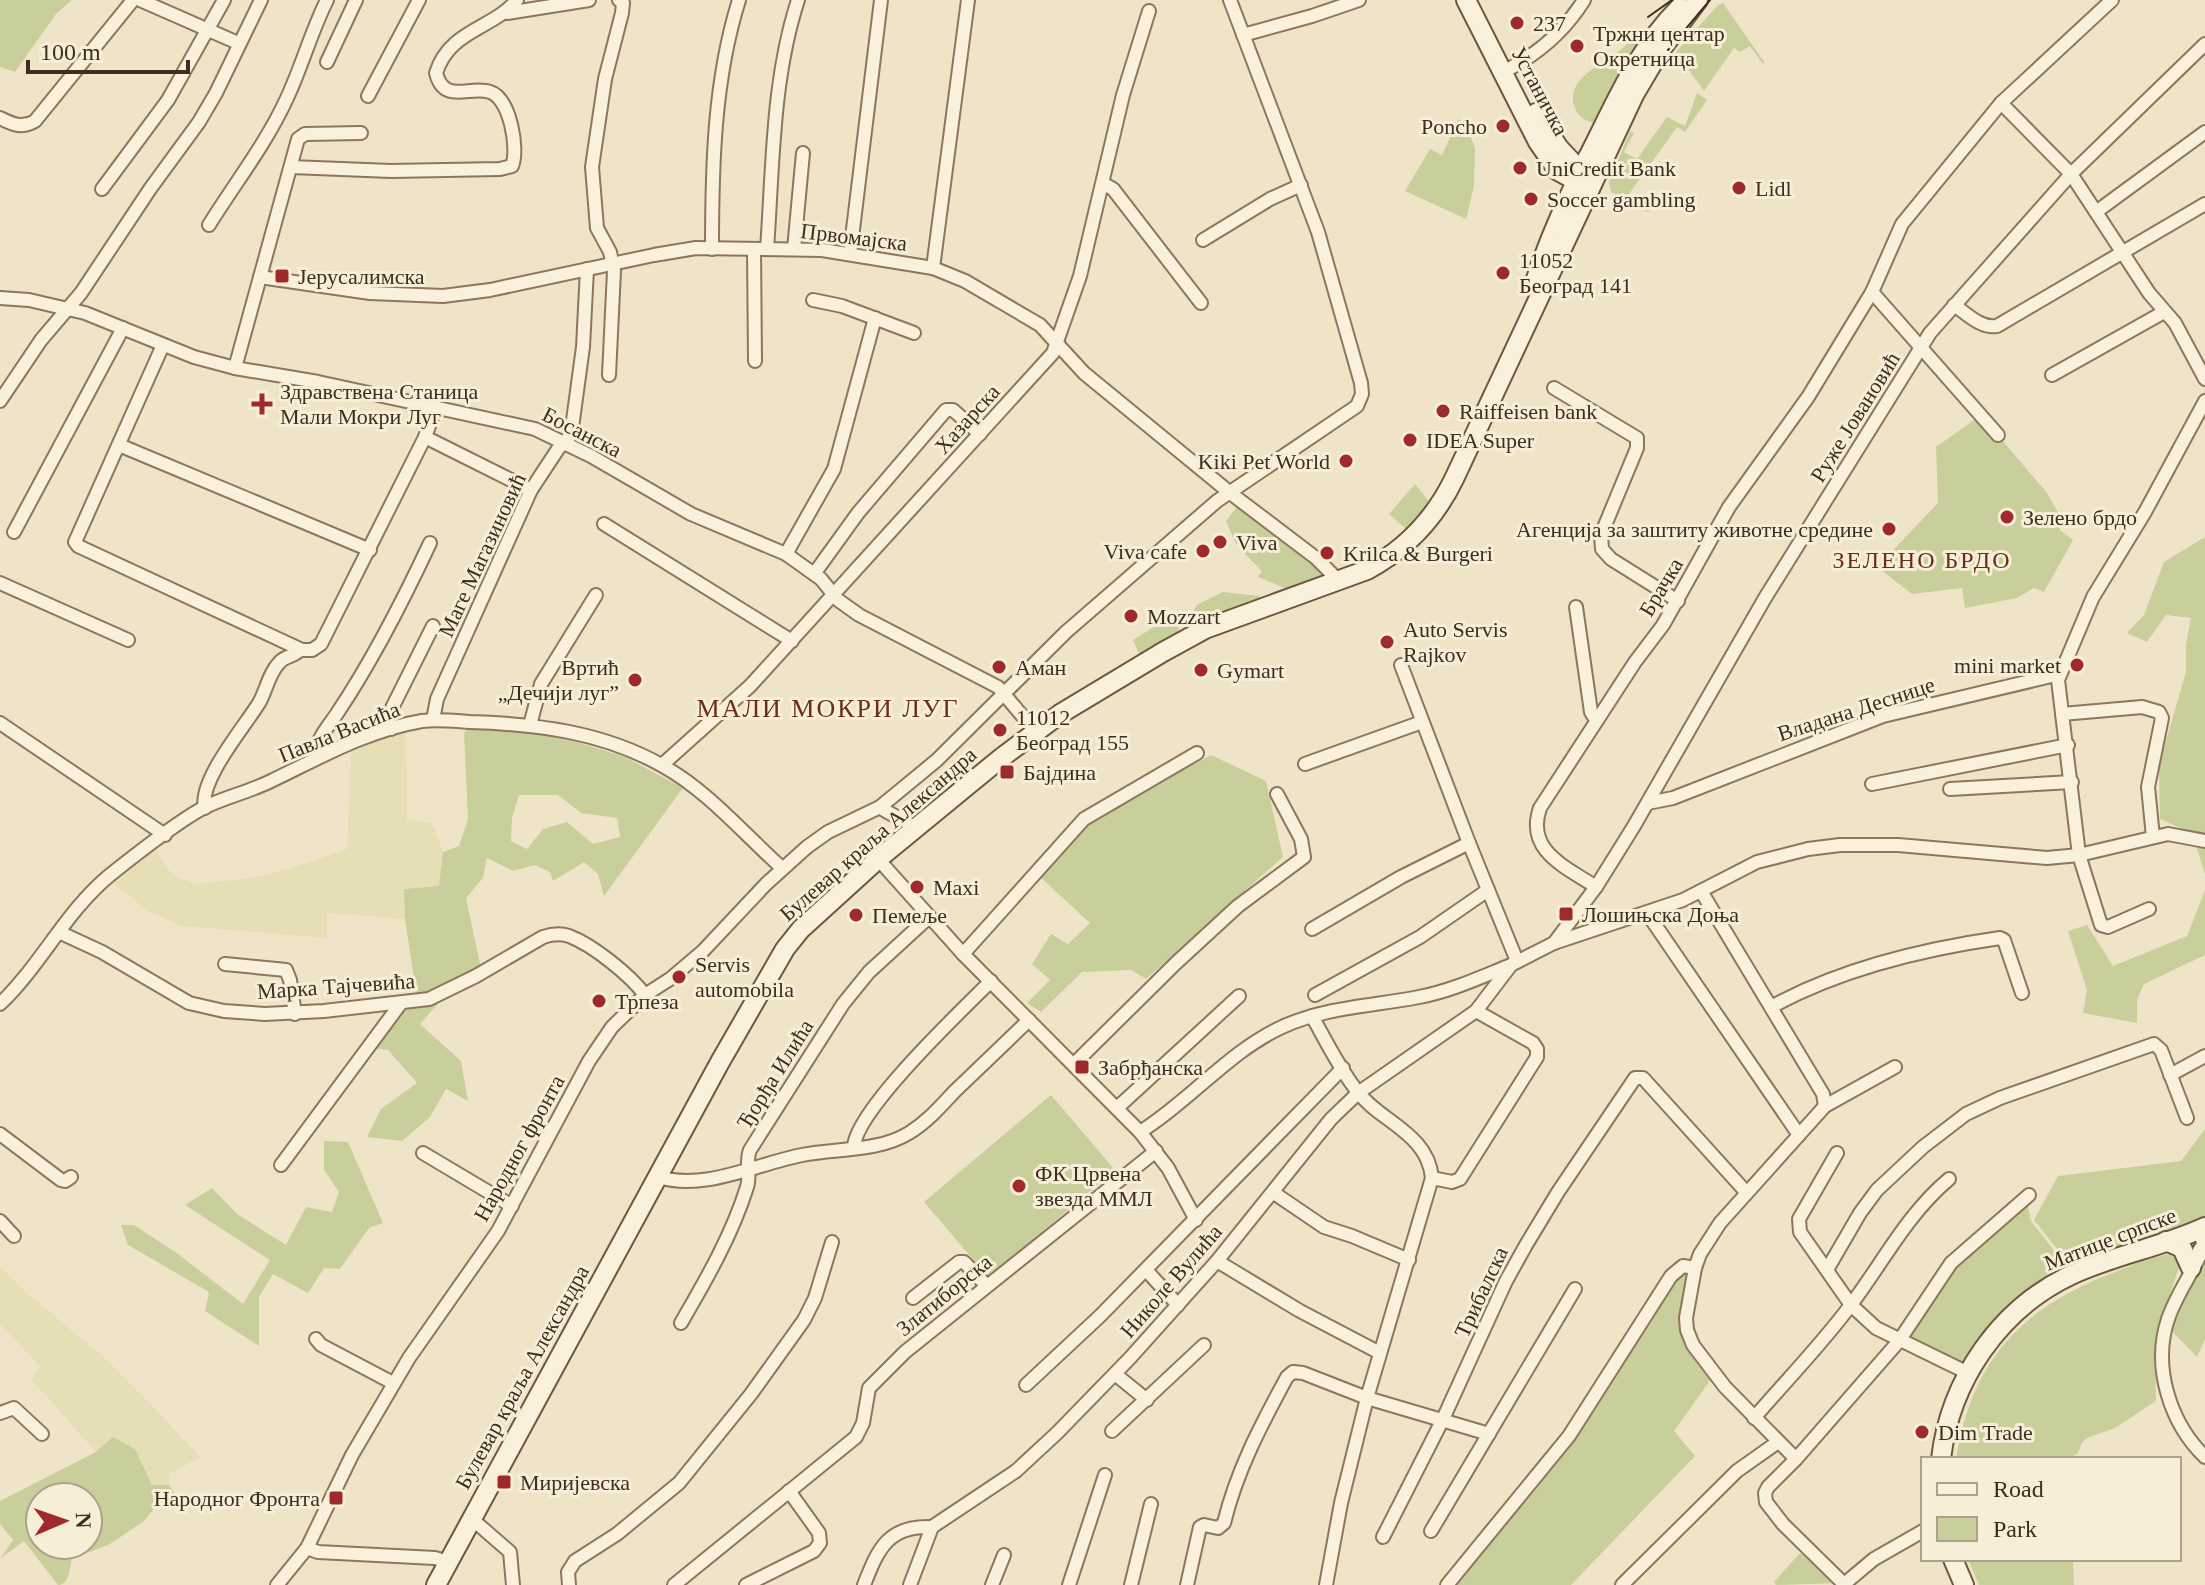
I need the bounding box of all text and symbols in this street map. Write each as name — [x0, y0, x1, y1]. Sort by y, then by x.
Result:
place label: 237 — [1533, 11, 1566, 36]
marker: 237 — [1508, 14, 1526, 32]
place label: Тржни центар Окретница — [1593, 21, 1725, 71]
scale bar — [28, 24, 188, 74]
marker: Тржни центар Окретница — [1568, 37, 1586, 55]
text: 100 m — [40, 39, 101, 65]
street label: Устаничка — [1506, 42, 1574, 140]
place label: Poncho — [1421, 114, 1487, 139]
marker: Poncho — [1494, 117, 1512, 135]
place label: UniCredit Bank — [1536, 156, 1676, 181]
marker: UniCredit Bank — [1511, 159, 1529, 177]
place label: Lidl — [1755, 176, 1792, 201]
marker: Lidl — [1730, 179, 1748, 197]
place label: Soccer gambling — [1547, 187, 1695, 212]
marker: Soccer gambling — [1522, 190, 1540, 208]
street label: Првомајска — [799, 218, 909, 256]
place label: 11052 Београд 141 — [1519, 248, 1632, 298]
place label: Јерусалимска — [298, 264, 425, 289]
marker: 11052 Београд 141 — [1494, 264, 1512, 282]
marker: Јерусалимска — [273, 267, 291, 285]
street label: Руже Јовановић — [1805, 347, 1905, 487]
place label: Здравствена Станица Мали Мокри Луг — [280, 379, 478, 429]
street label: Хазарска — [929, 379, 1005, 459]
marker: Здравствена Станица Мали Мокри Луг — [251, 393, 273, 415]
place label: Raiffeisen bank — [1459, 399, 1597, 424]
street label: Босанска — [538, 401, 626, 463]
marker: Raiffeisen bank — [1434, 402, 1452, 420]
place label: IDEA Super — [1426, 428, 1535, 453]
marker: IDEA Super — [1401, 431, 1419, 449]
place label: Kiki Pet World — [1198, 449, 1330, 474]
marker: Kiki Pet World — [1337, 452, 1355, 470]
street label: Маге Магазиновић — [433, 469, 531, 641]
place label: Зелено брдо — [2023, 505, 2137, 530]
marker: Зелено брдо — [1998, 508, 2016, 526]
place label: Агенција за заштиту животне средине — [1516, 517, 1873, 542]
marker: Агенција за заштиту животне средине — [1880, 520, 1898, 538]
place label: Viva — [1236, 530, 1278, 555]
marker: Viva — [1211, 533, 1229, 551]
place label: Viva cafe — [1103, 539, 1187, 564]
place label: Krilca & Burgeri — [1343, 541, 1493, 566]
marker: Viva cafe — [1194, 542, 1212, 560]
marker: Krilca & Burgeri — [1318, 544, 1336, 562]
district label: ЗЕЛЕНО БРДО — [1833, 547, 2012, 573]
street label: Брачка — [1634, 553, 1688, 621]
place label: Mozzart — [1147, 604, 1220, 629]
marker: Mozzart — [1122, 607, 1140, 625]
place label: Auto Servis Rajkov — [1403, 617, 1508, 667]
marker: Auto Servis Rajkov — [1378, 633, 1396, 651]
place label: mini market — [1954, 653, 2061, 678]
place label: Вртић „Дечији луг” — [498, 655, 619, 705]
place label: Аман — [1015, 655, 1066, 680]
marker: mini market — [2068, 656, 2086, 674]
marker: Аман — [990, 658, 1008, 676]
place label: Gymart — [1217, 658, 1284, 683]
marker: Gymart — [1192, 661, 1210, 679]
marker: Вртић „Дечији луг” — [626, 671, 644, 689]
street label: Владана Деснице — [1774, 672, 1938, 746]
district label: МАЛИ МОКРИ ЛУГ — [697, 694, 959, 723]
street label: Павла Васића — [275, 696, 404, 768]
place label: 11012 Београд 155 — [1016, 705, 1129, 755]
marker: 11012 Београд 155 — [991, 721, 1009, 739]
street label: Булевар краља Александра — [775, 742, 982, 926]
place label: Бајдина — [1023, 760, 1096, 785]
marker: Бајдина — [998, 763, 1016, 781]
place label: Maxi — [933, 875, 979, 900]
marker: Maxi — [908, 878, 926, 896]
place label: Лошињска Доња — [1582, 902, 1739, 927]
place label: Пемеље — [872, 903, 947, 928]
marker: Лошињска Доња — [1557, 905, 1575, 923]
marker: Пемеље — [847, 906, 865, 924]
place label: Servis automobila — [695, 952, 794, 1002]
street label: Марка Тајчевића — [256, 968, 416, 1004]
marker: Servis automobila — [670, 968, 688, 986]
place label: Трпеза — [615, 989, 679, 1014]
marker: Трпеза — [590, 992, 608, 1010]
street label: Ђорђа Илића — [732, 1015, 819, 1133]
place label: Забрђанска — [1098, 1055, 1203, 1080]
marker: Забрђанска — [1073, 1058, 1091, 1076]
street label: Народног фронта — [469, 1070, 570, 1225]
place label: ФК Црвена звезда ММЛ — [1035, 1161, 1153, 1211]
marker: ФК Црвена звезда ММЛ — [1010, 1177, 1028, 1195]
street label: Матице српске — [2040, 1202, 2180, 1276]
street label: Николе Вулића — [1115, 1219, 1227, 1343]
street label: Трибалска — [1449, 1242, 1513, 1341]
street label: Златиборска — [891, 1249, 997, 1341]
street label: Булевар краља Александра — [450, 1260, 594, 1493]
place label: Dim Trade — [1938, 1420, 2033, 1445]
marker: Dim Trade — [1913, 1423, 1931, 1441]
legend — [1921, 1457, 2181, 1561]
place label: Миријевска — [520, 1470, 630, 1495]
marker: Миријевска — [495, 1473, 513, 1491]
text: Road — [1993, 1476, 2044, 1502]
north arrow — [24, 1481, 104, 1561]
place label: Народног Фронта — [154, 1486, 320, 1511]
marker: Народног Фронта — [327, 1489, 345, 1507]
text: N — [71, 1512, 96, 1529]
text: Park — [1993, 1516, 2037, 1542]

